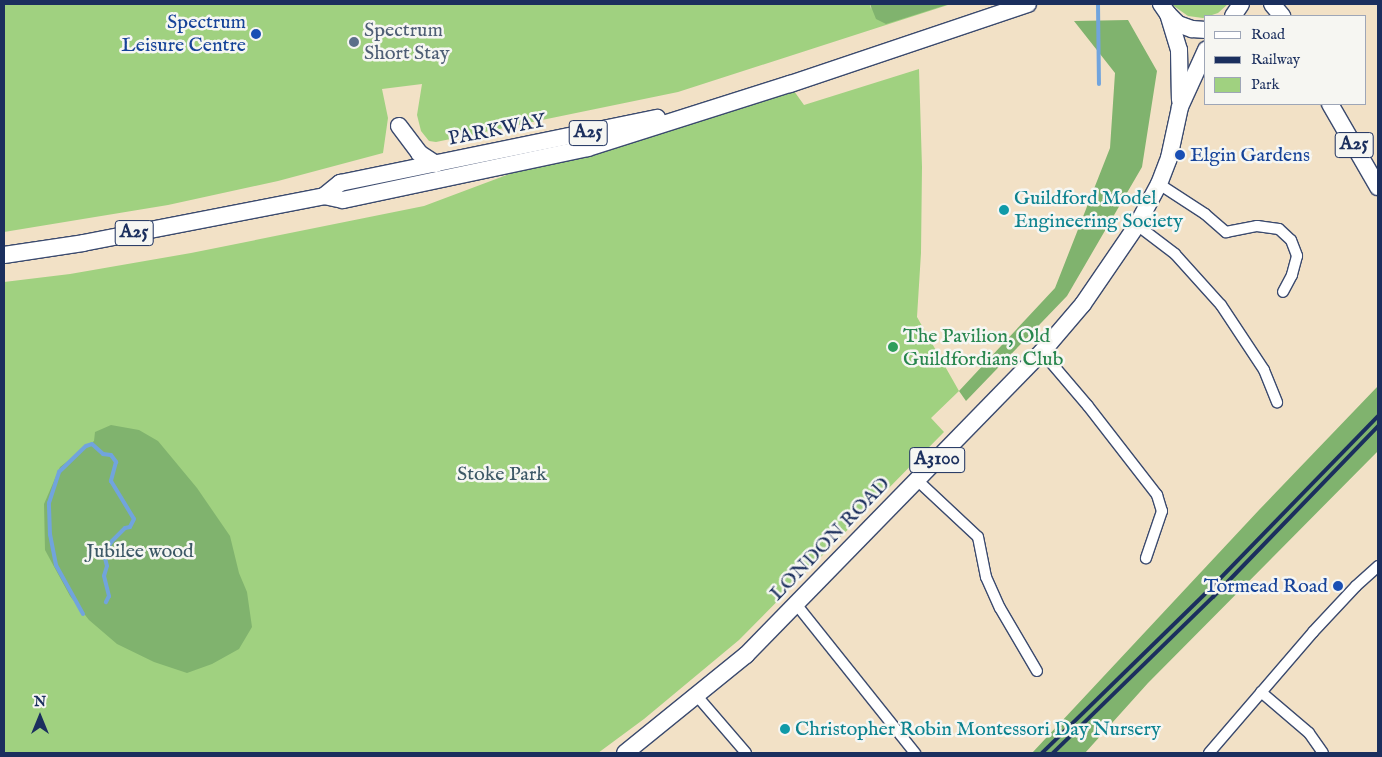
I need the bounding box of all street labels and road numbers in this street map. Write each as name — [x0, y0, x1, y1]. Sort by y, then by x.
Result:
street label: PARKWAY — [446, 109, 548, 151]
road number: A25 — [568, 116, 608, 150]
road number: A25 — [1334, 128, 1374, 162]
road number: A25 — [114, 217, 154, 250]
road number: A3100 — [908, 444, 966, 476]
street label: LONDON ROAD — [765, 472, 895, 606]

